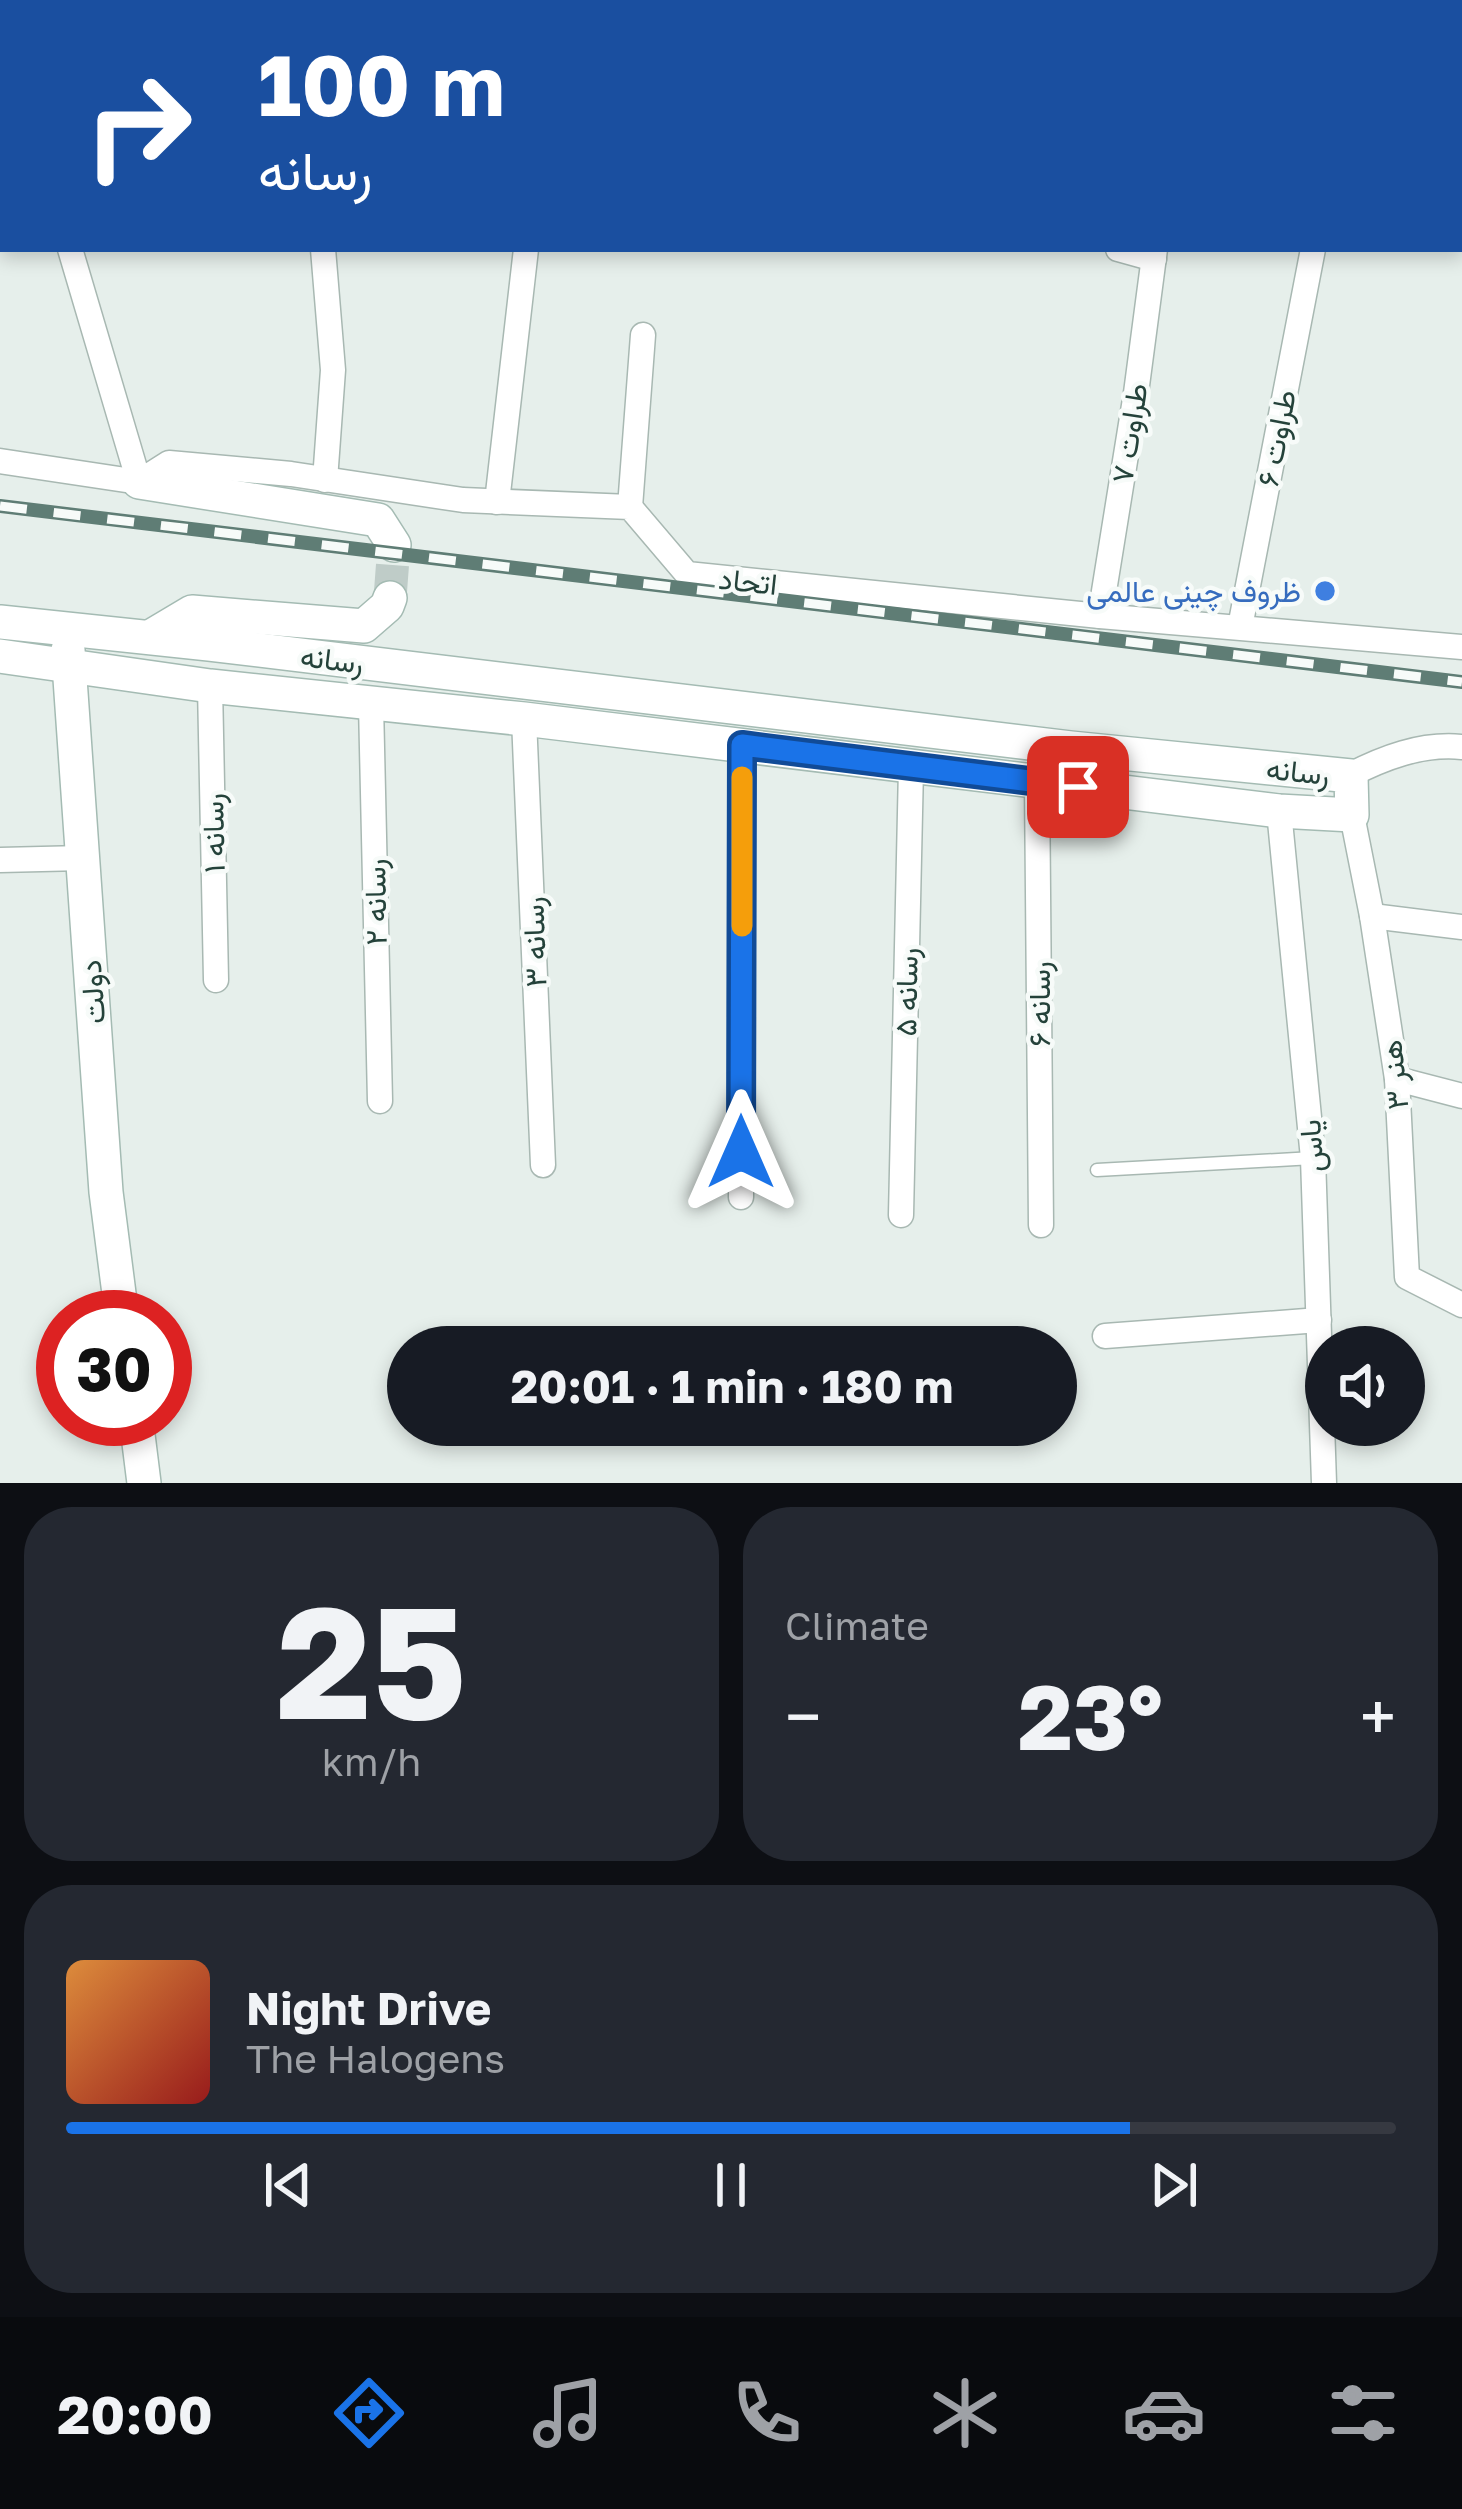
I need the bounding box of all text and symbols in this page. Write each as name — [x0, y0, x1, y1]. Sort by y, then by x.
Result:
text: 100 m — [258, 34, 505, 134]
icon: right — [60, 48, 216, 204]
text: رسانه — [258, 137, 372, 202]
street label: طراوت ۷ — [1103, 380, 1156, 486]
street label: طراوت ۶ — [1249, 387, 1304, 490]
street label: اتحاد — [717, 560, 779, 602]
place label: ظروف چینی عالمی — [1086, 573, 1301, 612]
marker: ظروف چینی عالمی — [1312, 578, 1338, 604]
street label: رسانه — [298, 637, 366, 682]
pin — [1027, 736, 1129, 838]
street label: رسانه — [1264, 750, 1331, 793]
icon: arrive — [1045, 754, 1111, 820]
street label: رسانه ۱ — [194, 793, 233, 873]
street label: رسانه ۲ — [356, 858, 395, 946]
street label: رسانه ۳ — [514, 896, 555, 988]
street label: رسانه ۵ — [887, 947, 926, 1037]
street label: دولت — [72, 959, 113, 1025]
street label: رسانه ۶ — [1021, 961, 1058, 1047]
street label: هنر ۳ — [1372, 1038, 1417, 1112]
position arrow — [678, 1089, 804, 1215]
street label: یاس — [1291, 1118, 1332, 1174]
speed limit sign: 30 — [36, 1290, 192, 1446]
map controls — [1305, 1326, 1425, 1446]
button: sound — [1305, 1326, 1425, 1446]
text: 20:01 · 1 min · 180 m — [511, 1359, 953, 1413]
text: 25 — [276, 1566, 467, 1753]
text: Climate — [785, 1602, 929, 1649]
text: 23° — [1018, 1662, 1163, 1770]
text: − — [785, 1676, 821, 1756]
text: + — [1360, 1676, 1396, 1756]
text: km/h — [322, 1738, 421, 1785]
text: Night Drive — [246, 1981, 491, 2035]
text: The Halogens — [246, 2035, 505, 2082]
icon: previous — [255, 2152, 321, 2218]
icon: pause — [698, 2152, 764, 2218]
icon: next — [1141, 2152, 1207, 2218]
icon: directions — [327, 2371, 411, 2455]
icon: music — [526, 2371, 610, 2455]
icon: phone — [725, 2371, 809, 2455]
icon: climate — [923, 2371, 1007, 2455]
icon: car — [1122, 2371, 1206, 2455]
icon: filters — [1321, 2371, 1405, 2455]
text: 20:00 — [57, 2381, 213, 2446]

